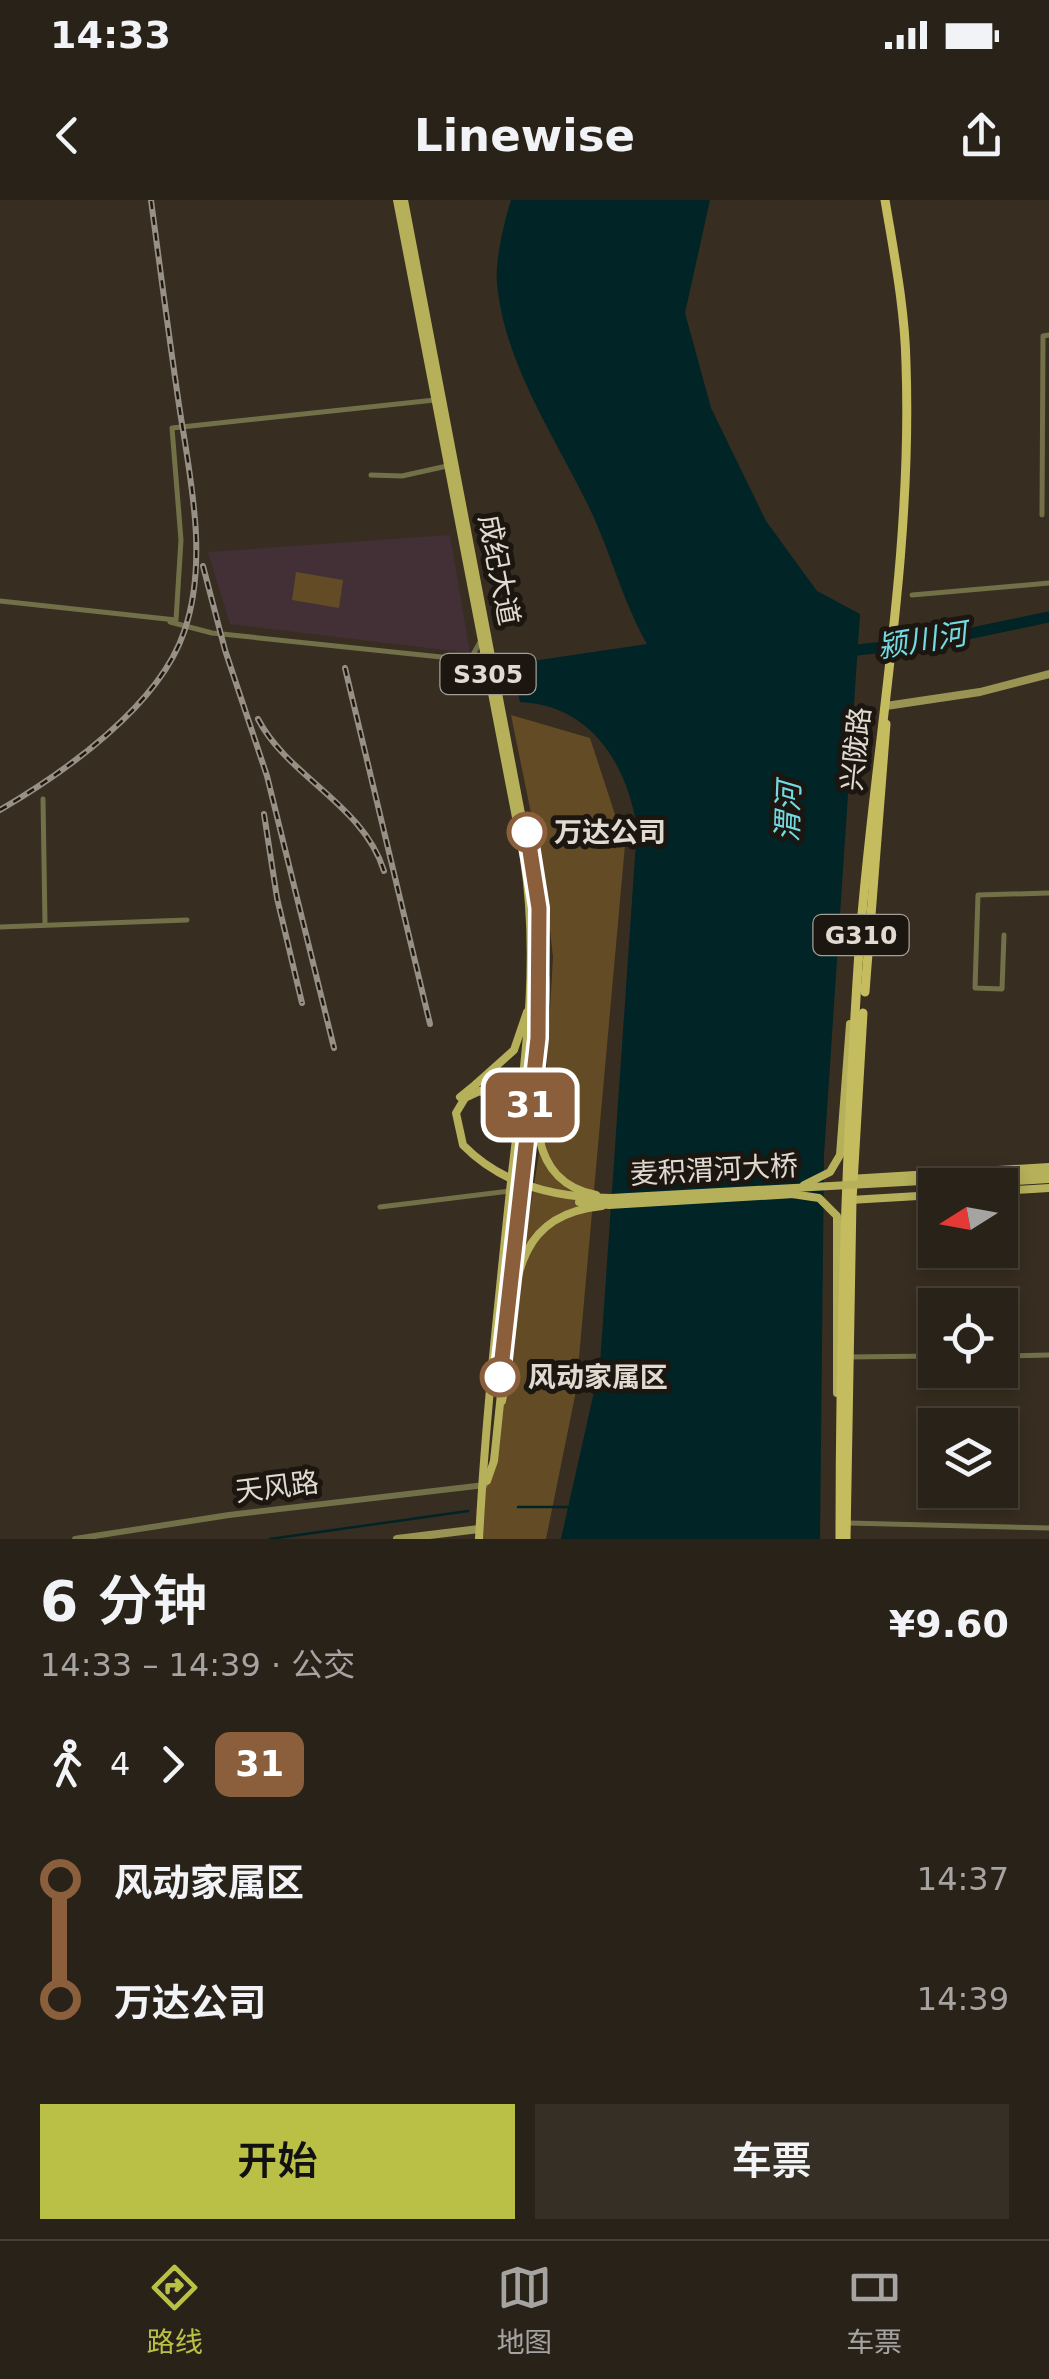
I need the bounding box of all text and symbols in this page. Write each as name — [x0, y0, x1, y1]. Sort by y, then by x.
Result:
text: 14:33 — [50, 13, 171, 57]
icon: back — [40, 108, 95, 163]
icon: share — [954, 108, 1009, 163]
text: Linewise — [414, 109, 635, 162]
street label: 成纪大道 — [472, 512, 526, 628]
water label: 颍川河 — [875, 615, 974, 664]
road number: S305 — [440, 654, 536, 694]
street label: 兴陇路 — [835, 705, 877, 793]
water label: 渭河 — [769, 776, 807, 843]
marker: 万达公司 — [508, 813, 546, 851]
place label: 万达公司 — [554, 816, 666, 849]
road number: G310 — [814, 915, 908, 955]
line badge: 31 — [485, 1072, 575, 1138]
text: 31 — [506, 1085, 554, 1125]
street label: 麦积渭河大桥 — [629, 1149, 799, 1191]
north arrow — [918, 1168, 1018, 1268]
map controls — [918, 1168, 1018, 1508]
button: locate — [918, 1288, 1018, 1388]
marker: 风动家属区 — [481, 1358, 519, 1396]
place label: 风动家属区 — [528, 1361, 668, 1394]
button: layers — [918, 1408, 1018, 1508]
street label: 天风路 — [233, 1466, 321, 1508]
text: 6 分钟 — [40, 1569, 207, 1633]
text: ¥9.60 — [889, 1602, 1009, 1646]
text: 14:33 – 14:39 · 公交 — [40, 1646, 355, 1684]
icon: walk — [40, 1737, 95, 1792]
icon: forward — [145, 1737, 200, 1792]
text: 31 — [235, 1744, 284, 1784]
text: 4 — [110, 1745, 130, 1783]
text: 14:37 — [917, 1860, 1009, 1898]
text: 风动家属区 — [114, 1861, 304, 1905]
text: 14:39 — [917, 1980, 1009, 2018]
text: 万达公司 — [114, 1981, 266, 2025]
button: 开始 — [40, 2104, 515, 2219]
button: 车票 — [535, 2104, 1009, 2219]
tab: 路线 — [147, 2260, 203, 2360]
tab: 地图 — [496, 2260, 552, 2360]
tab: 车票 — [846, 2260, 902, 2360]

